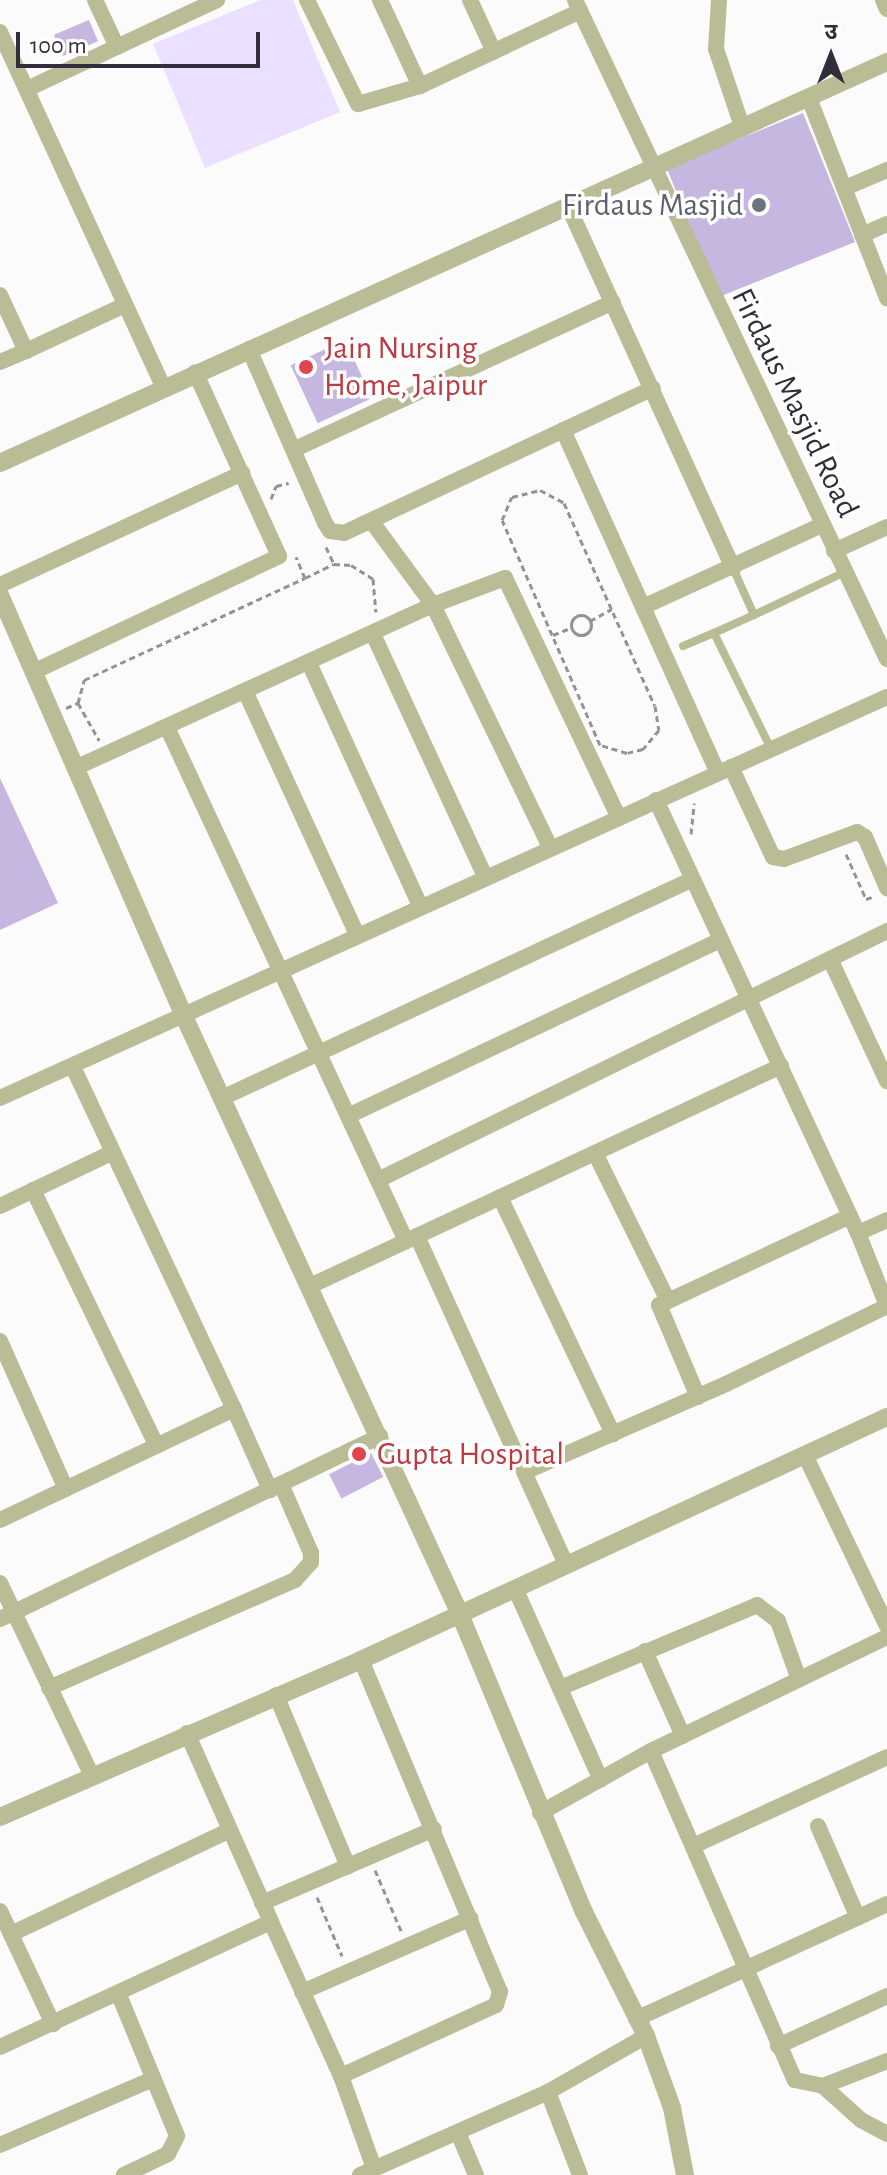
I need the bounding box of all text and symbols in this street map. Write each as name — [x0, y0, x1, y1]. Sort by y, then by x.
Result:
scale bar — [20, 16, 264, 66]
north arrow — [791, 16, 871, 96]
text: उ — [825, 21, 837, 43]
text: 100 m — [30, 34, 87, 58]
place label: Firdaus Masjid — [562, 186, 743, 224]
marker: Firdaus Masjid — [750, 196, 768, 214]
street label: Firdaus Masjid Road — [723, 282, 867, 524]
place label: Jain Nursing Home, Jaipur — [324, 330, 487, 405]
marker: Jain Nursing Home, Jaipur — [295, 356, 317, 378]
place label: Gupta Hospital — [377, 1435, 564, 1473]
marker: Gupta Hospital — [348, 1443, 370, 1465]

